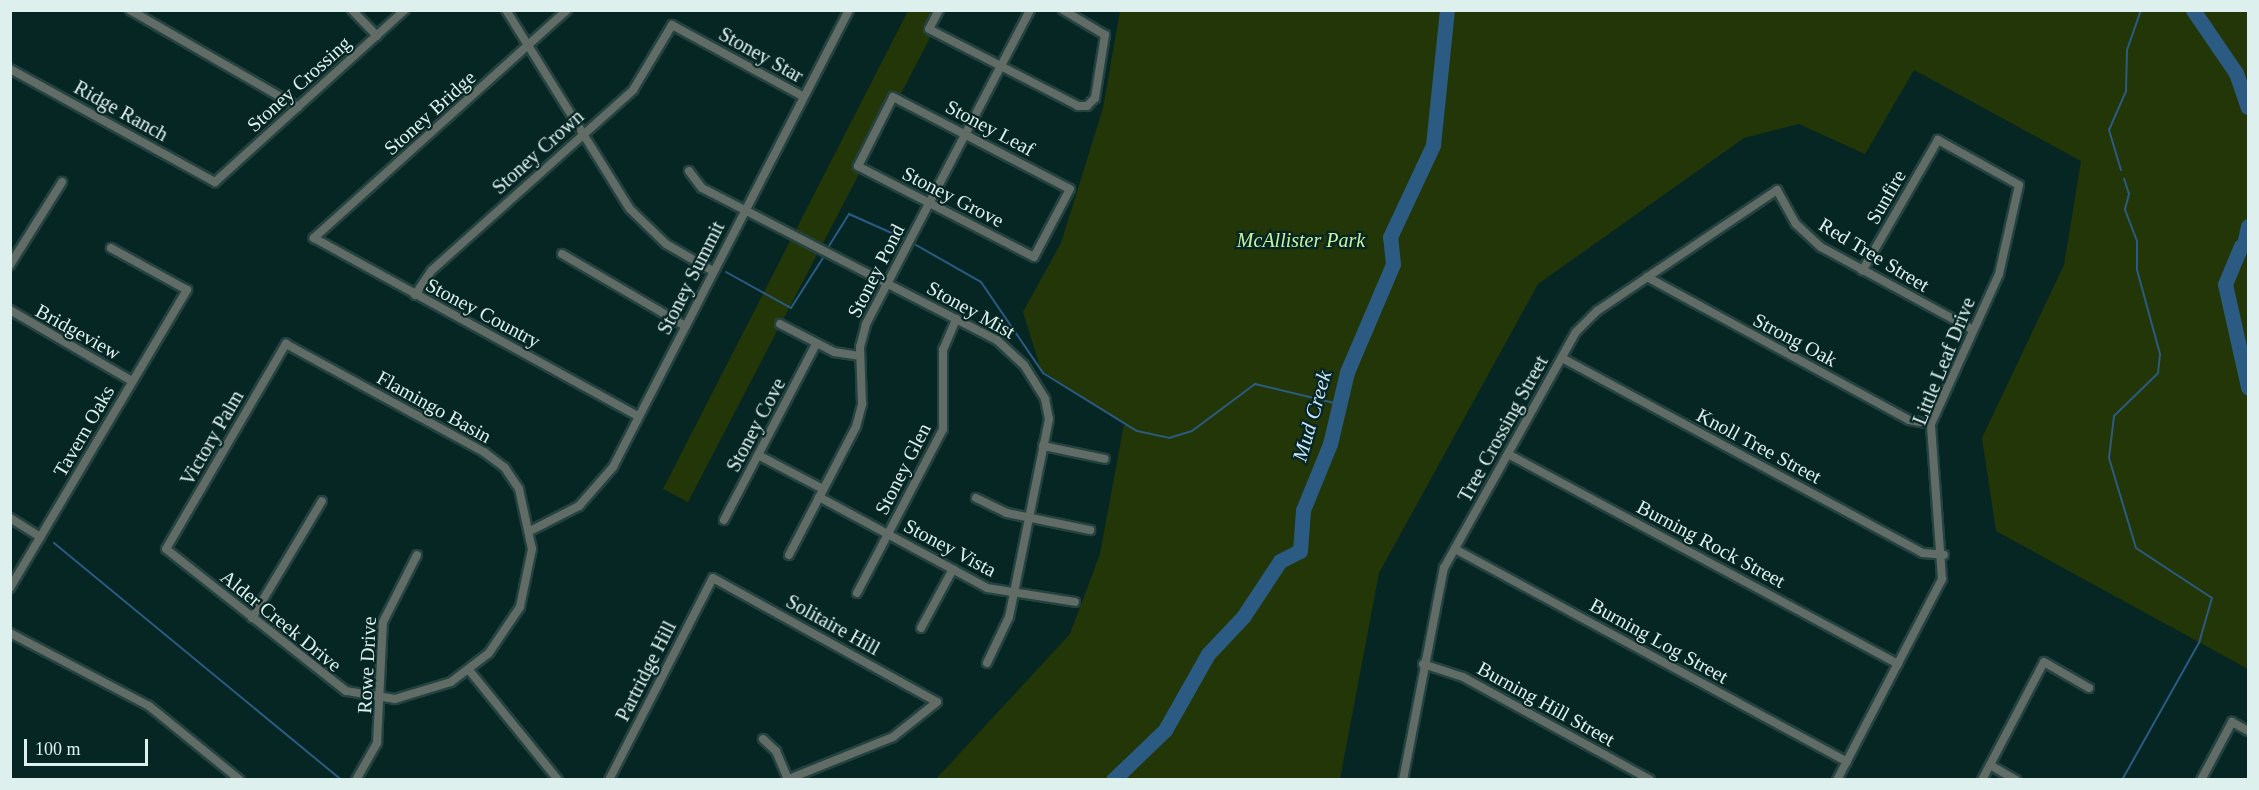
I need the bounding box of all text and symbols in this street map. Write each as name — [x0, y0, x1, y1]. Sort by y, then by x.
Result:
street label: Stoney Star — [715, 22, 807, 88]
street label: Stoney Crossing — [242, 31, 356, 137]
street label: Stoney Bridge — [379, 66, 481, 160]
street label: Ridge Ranch — [70, 75, 172, 147]
street label: Stoney Leaf — [941, 95, 1039, 161]
street label: Stoney Crown — [487, 105, 589, 199]
street label: Stoney Grove — [898, 161, 1008, 233]
street label: Sunfire — [1861, 166, 1911, 228]
street label: Red Tree Street — [1814, 213, 1934, 297]
street label: Stoney Summit — [652, 217, 730, 339]
street label: Stoney Pond — [842, 220, 910, 322]
park label: McAllister Park — [1237, 228, 1365, 252]
street label: Stoney Country — [422, 273, 544, 353]
street label: Stoney Mist — [923, 276, 1019, 344]
street label: Little Leaf Drive — [1907, 294, 1981, 428]
street label: Bridgeview — [31, 299, 125, 365]
street label: Strong Oak — [1749, 308, 1841, 372]
street label: Tree Crossing Street — [1453, 352, 1553, 506]
street label: Flamingo Basin — [373, 366, 495, 448]
water label: Mud Creek — [1287, 368, 1337, 464]
street label: Stoney Cove — [721, 374, 791, 476]
street label: Tavern Oaks — [48, 381, 120, 481]
street label: Victory Palm — [175, 386, 249, 490]
street label: Knoll Tree Street — [1692, 403, 1826, 489]
street label: Stoney Glen — [870, 419, 936, 519]
street label: Burning Rock Street — [1633, 495, 1789, 593]
street label: Stoney Vista — [900, 514, 1000, 582]
street label: Alder Creek Drive — [216, 565, 346, 677]
street label: Solitaire Hill — [782, 589, 884, 661]
street label: Burning Log Street — [1586, 593, 1732, 689]
street label: Rowe Drive — [352, 616, 382, 714]
street label: Partridge Hill — [610, 617, 682, 725]
street label: Burning Hill Street — [1473, 656, 1619, 752]
scale bar — [27, 727, 152, 765]
text: 100 m — [35, 739, 81, 759]

